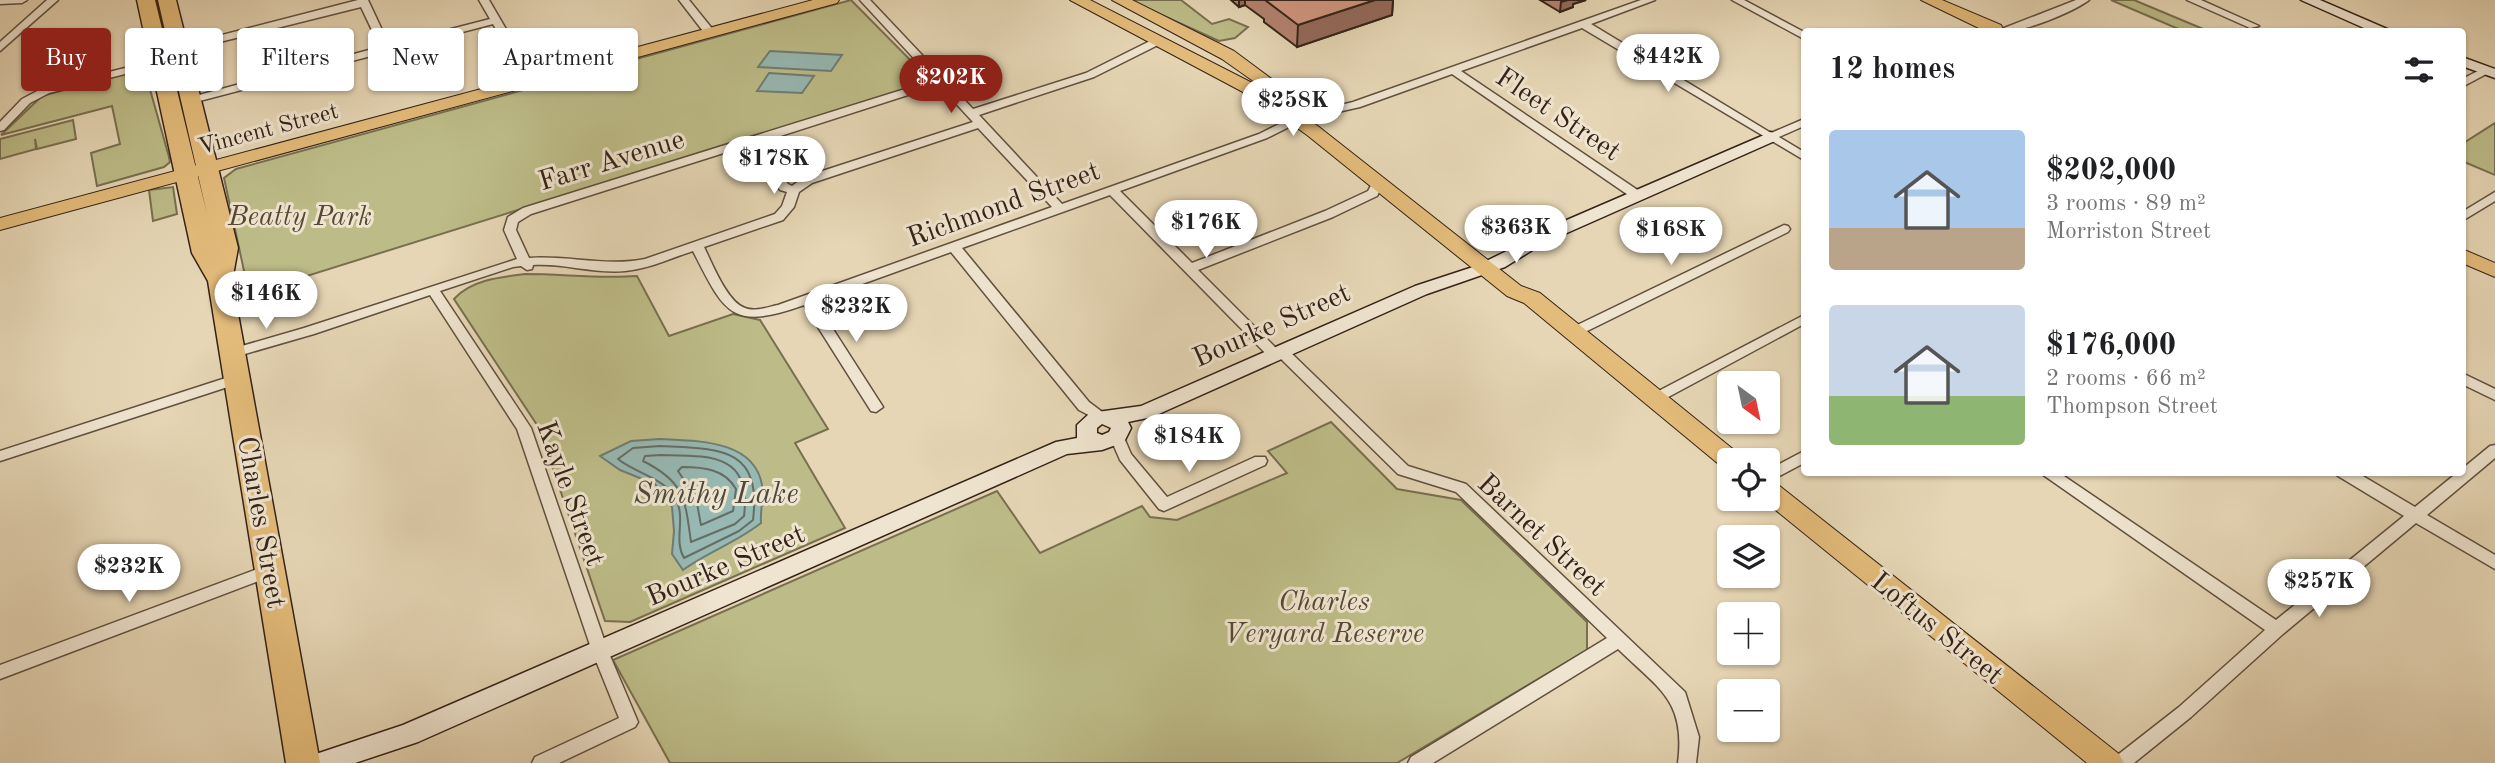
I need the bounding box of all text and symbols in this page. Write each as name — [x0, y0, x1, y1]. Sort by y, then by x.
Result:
chip: Buy — [21, 28, 111, 91]
chip: Rent — [125, 28, 223, 91]
chip: Filters — [237, 28, 354, 91]
chip: New — [368, 28, 464, 91]
chip: Apartment — [478, 28, 638, 91]
pin: $442K — [1619, 34, 1717, 94]
text: $442K — [1632, 45, 1704, 68]
icon: filters — [2400, 51, 2438, 89]
pin: $202K — [902, 55, 1000, 115]
text: 12 homes — [1829, 55, 1955, 85]
street label: Fleet Street — [1490, 64, 1625, 167]
text: $202K — [915, 66, 987, 89]
pin: $258K — [1244, 78, 1342, 138]
text: $258K — [1257, 89, 1329, 112]
street label: Vincent Street — [196, 100, 341, 159]
street label: Farr Avenue — [536, 126, 688, 197]
pin: $178K — [725, 136, 823, 196]
text: $178K — [738, 147, 810, 170]
text: $202,000 — [2046, 156, 2176, 186]
street label: Richmond Street — [904, 158, 1104, 254]
icon: home — [1885, 158, 1969, 242]
text: 3 rooms · 89 m² — [2046, 192, 2206, 215]
pin: $176K — [1157, 201, 1255, 260]
park label: Beatty Park — [227, 204, 372, 232]
pin: $363K — [1467, 205, 1565, 265]
pin: $168K — [1622, 208, 1720, 267]
text: $176K — [1170, 211, 1242, 234]
text: $363K — [1480, 216, 1552, 239]
text: $168K — [1635, 218, 1707, 241]
text: Morriston Street — [2046, 220, 2211, 243]
pin: $146K — [217, 272, 315, 331]
street label: Bourke Street — [1189, 280, 1355, 374]
text: $146K — [230, 282, 302, 305]
pin: $232K — [807, 284, 905, 344]
text: $232K — [820, 295, 892, 318]
text: $176,000 — [2046, 331, 2176, 361]
icon: home — [1885, 333, 1969, 417]
text: 2 rooms · 66 m² — [2046, 367, 2206, 390]
north arrow — [1717, 371, 1780, 434]
map controls — [1717, 371, 1780, 742]
text: Thompson Street — [2046, 395, 2218, 418]
pin: $184K — [1140, 414, 1238, 474]
street label: Kayle Street — [530, 418, 608, 570]
text: $184K — [1153, 425, 1225, 448]
street label: Charles Street — [231, 434, 289, 611]
button: locate — [1717, 448, 1780, 511]
street label: Barnet Street — [1471, 470, 1611, 603]
water label: Smithy Lake — [634, 480, 799, 510]
street label: Bourke Street — [643, 521, 809, 613]
button: layers — [1717, 525, 1780, 588]
pin: $232K — [80, 544, 178, 604]
text: $232K — [93, 555, 165, 578]
pin: $257K — [2270, 560, 2368, 619]
street label: Loftus Street — [1865, 568, 2007, 691]
text: $257K — [2283, 570, 2355, 593]
park label: Charles Veryard Reserve — [1224, 589, 1424, 649]
button: + — [1717, 602, 1780, 665]
button: − — [1717, 679, 1780, 742]

